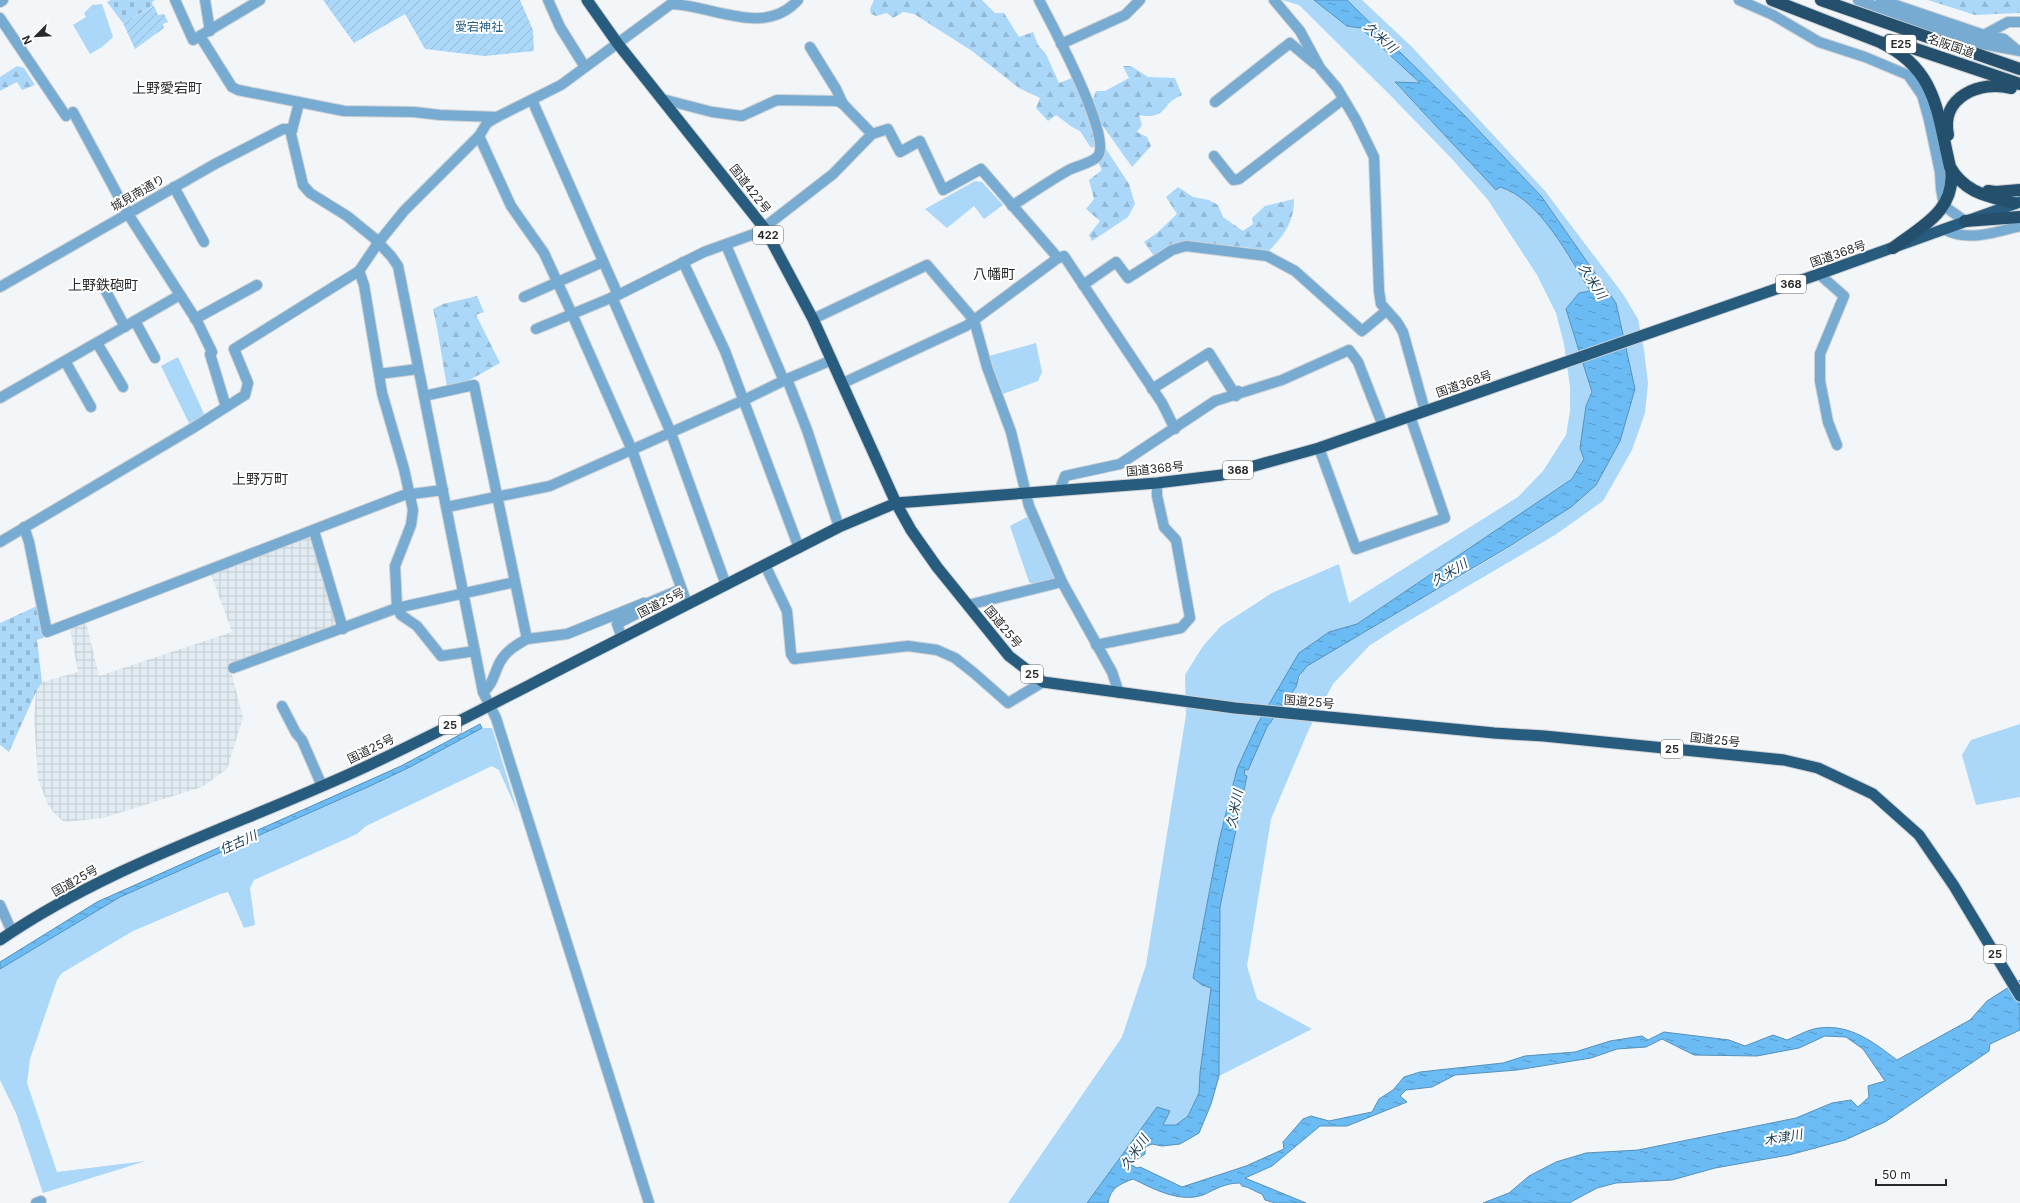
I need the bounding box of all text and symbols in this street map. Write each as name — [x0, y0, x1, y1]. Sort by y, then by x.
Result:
north arrow — [16, 16, 56, 56]
water label: 久米川 — [1361, 18, 1402, 57]
park label: 愛宕神社 — [455, 19, 503, 34]
street label: 名阪国道 — [1926, 31, 1976, 60]
text: N — [19, 33, 35, 47]
road number: E25 — [1886, 35, 1916, 53]
district label: 上野愛宕町 — [132, 79, 202, 96]
street label: 国道422号 — [727, 161, 774, 216]
street label: 城見南通り — [108, 171, 167, 214]
road number: 422 — [753, 226, 783, 244]
street label: 国道368号 — [1808, 237, 1868, 270]
water label: 久米川 — [1576, 260, 1611, 303]
district label: 八幡町 — [973, 265, 1015, 282]
road number: 368 — [1776, 275, 1806, 293]
district label: 上野鉄砲町 — [68, 276, 138, 293]
street label: 国道368号 — [1434, 367, 1494, 400]
street label: 国道368号 — [1125, 458, 1185, 479]
road number: 368 — [1223, 461, 1253, 479]
district label: 上野万町 — [232, 470, 288, 487]
water label: 久米川 — [1428, 554, 1472, 589]
street label: 国道25号 — [635, 584, 687, 621]
street label: 国道25号 — [981, 602, 1025, 651]
road number: 25 — [1021, 665, 1043, 683]
street label: 国道25号 — [1283, 692, 1335, 711]
road number: 25 — [439, 716, 461, 734]
street label: 国道25号 — [1689, 729, 1741, 750]
street label: 国道25号 — [345, 731, 397, 766]
road number: 25 — [1661, 740, 1683, 758]
water label: 久米川 — [1222, 786, 1246, 830]
water label: 住古川 — [217, 826, 261, 857]
street label: 国道25号 — [49, 862, 101, 899]
road number: 25 — [1984, 945, 2006, 963]
water label: 木津川 — [1762, 1125, 1806, 1148]
water label: 久米川 — [1116, 1130, 1153, 1173]
scale bar — [1876, 1161, 1946, 1187]
text: 50 m — [1882, 1167, 1911, 1182]

